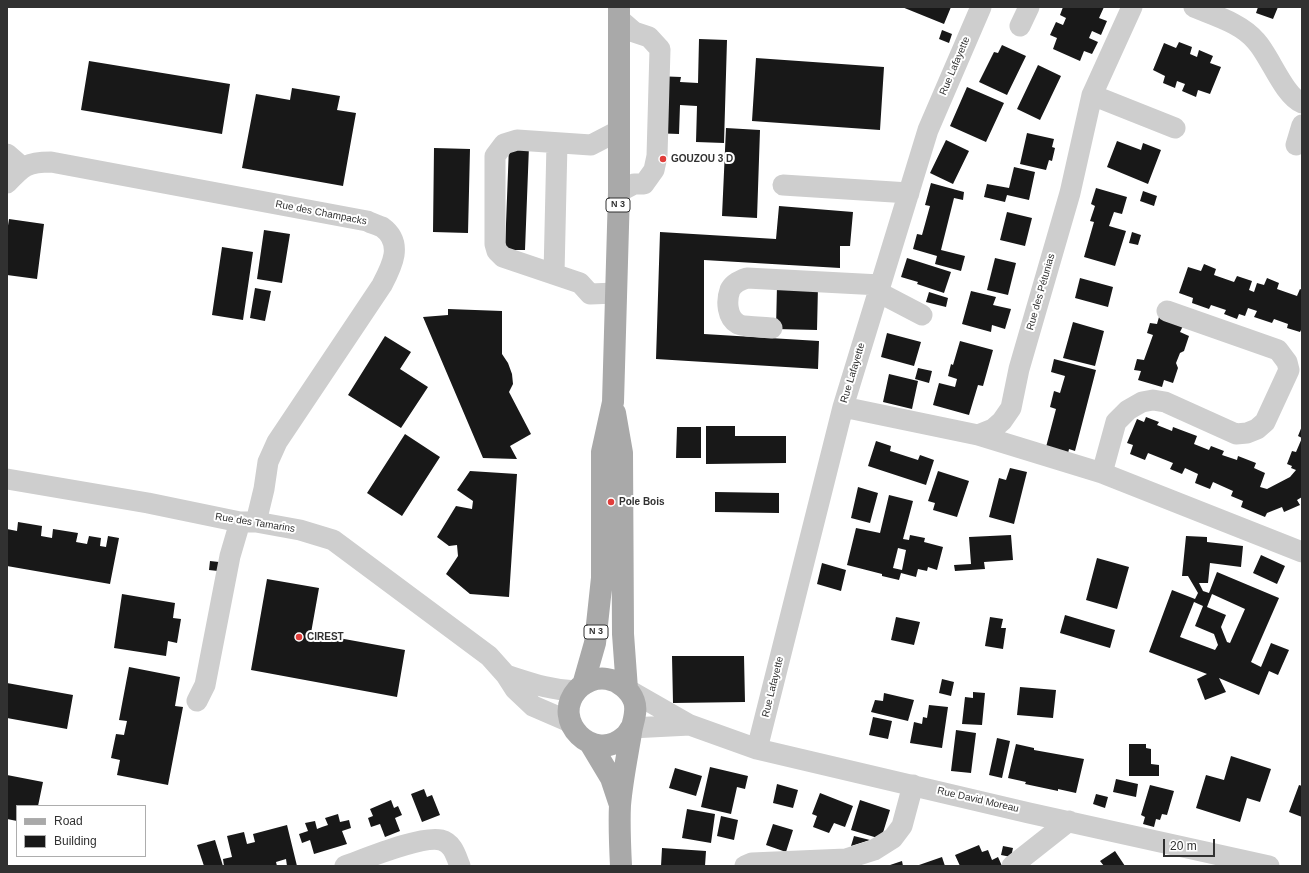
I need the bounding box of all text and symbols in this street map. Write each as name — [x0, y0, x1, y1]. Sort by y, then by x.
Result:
street label: Rue Lafayette — [937, 35, 973, 97]
place label: GOUZOU 3 D — [671, 153, 733, 165]
marker: GOUZOU 3 D — [658, 154, 668, 164]
street label: Rue des Champacks — [274, 198, 368, 228]
road number: N 3 — [606, 198, 630, 212]
street label: Rue des Pétunias — [1024, 252, 1058, 332]
street label: Rue Lafayette — [838, 341, 868, 405]
place label: Pole Bois — [619, 496, 665, 508]
marker: Pole Bois — [606, 497, 616, 507]
street label: Rue des Tamarins — [214, 511, 296, 535]
road number: N 3 — [584, 625, 608, 639]
place label: CIREST — [307, 631, 344, 643]
marker: CIREST — [294, 632, 304, 642]
street label: Rue Lafayette — [760, 655, 786, 719]
street label: Rue David Moreau — [936, 785, 1020, 815]
legend — [16, 805, 146, 857]
text: Road — [54, 814, 83, 828]
scale bar — [1165, 831, 1217, 857]
text: Building — [54, 834, 97, 848]
text: 20 m — [1170, 839, 1197, 853]

